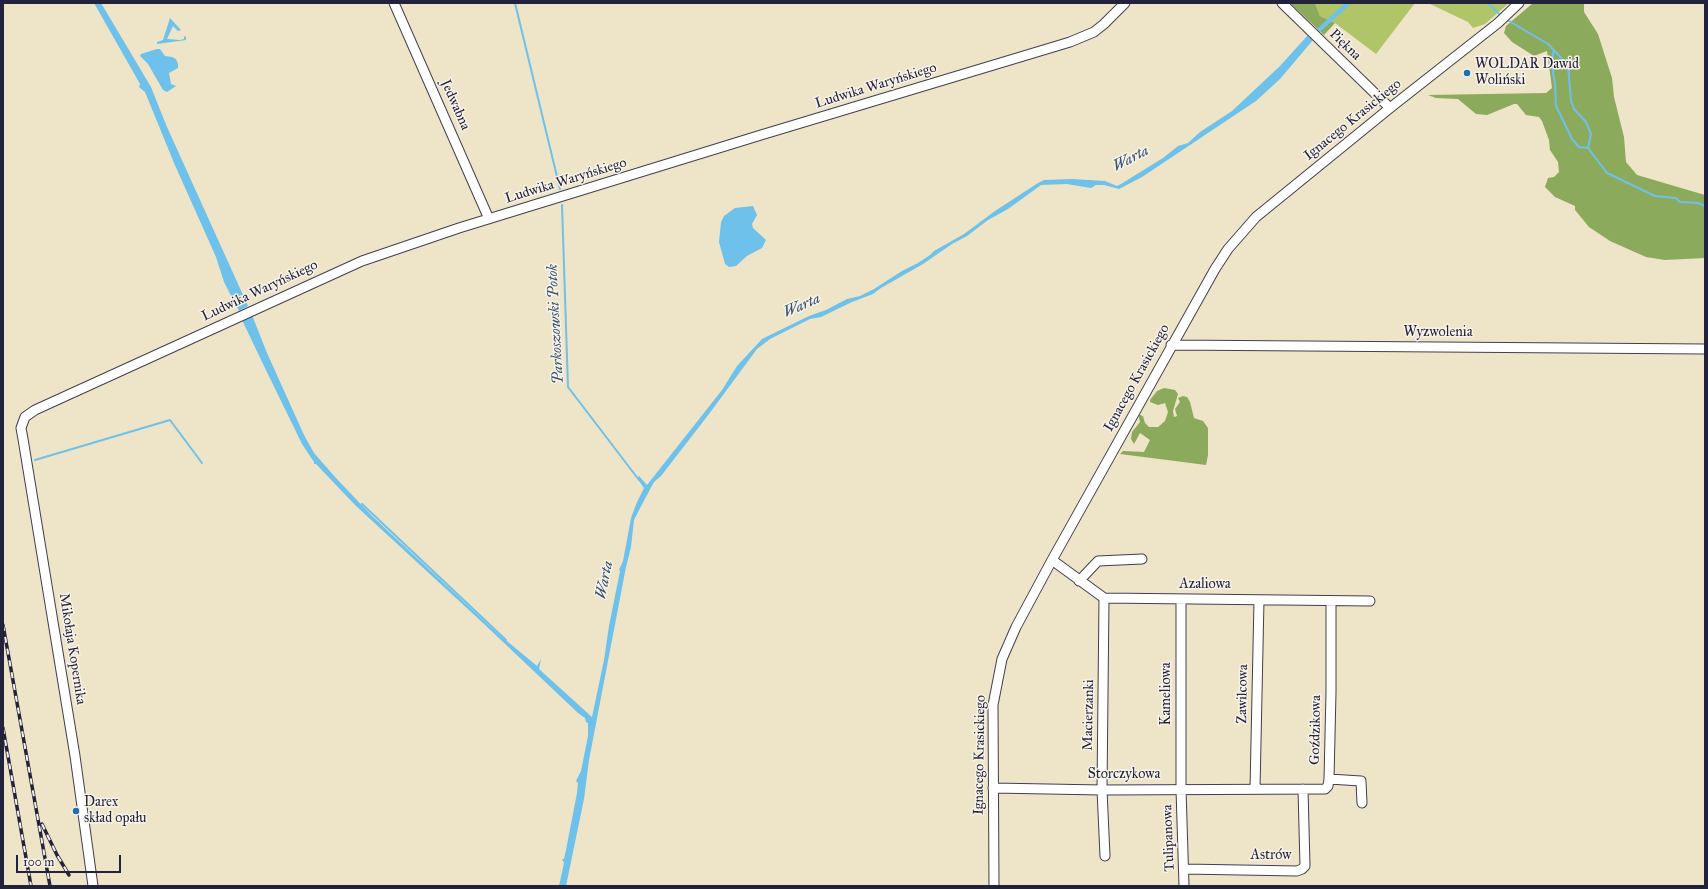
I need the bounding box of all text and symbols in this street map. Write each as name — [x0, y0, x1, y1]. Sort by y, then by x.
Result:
street label: Piękna — [1326, 26, 1364, 64]
place label: WOLDAR Dawid Woliński — [1475, 57, 1579, 90]
street label: Ludwika Waryńskiego — [813, 60, 939, 112]
marker: WOLDAR Dawid Woliński — [1462, 68, 1472, 78]
street label: Ignacego Krasickiego — [1301, 76, 1405, 164]
street label: Jedwabna — [436, 77, 474, 133]
water label: Warta — [1110, 142, 1152, 176]
street label: Ludwika Waryńskiego — [503, 155, 629, 207]
street label: Ludwika Waryńskiego — [199, 257, 321, 325]
water label: Parkoszowski Potok — [544, 264, 568, 384]
water label: Warta — [781, 290, 823, 322]
street label: Ignacego Krasickiego — [1101, 321, 1173, 435]
street label: Wyzwolenia — [1403, 325, 1473, 341]
water label: Warta — [593, 560, 617, 600]
street label: Azaliowa — [1179, 577, 1231, 593]
street label: Mikołaja Kopernika — [55, 592, 89, 706]
street label: Kameliowa — [1159, 662, 1175, 726]
street label: Zawilcowa — [1234, 664, 1252, 724]
street label: Macierzanki — [1080, 679, 1098, 751]
street label: Ignacego Krasickiego — [971, 695, 989, 815]
street label: Goździkowa — [1307, 695, 1325, 765]
street label: Storczykowa — [1088, 767, 1160, 783]
place label: Darex skład opału — [84, 795, 147, 828]
street label: Tulipanowa — [1159, 804, 1179, 872]
marker: Darex skład opału — [71, 806, 81, 816]
scale bar — [18, 847, 123, 873]
street label: Astrów — [1251, 848, 1291, 864]
text: 100 m — [23, 855, 54, 869]

